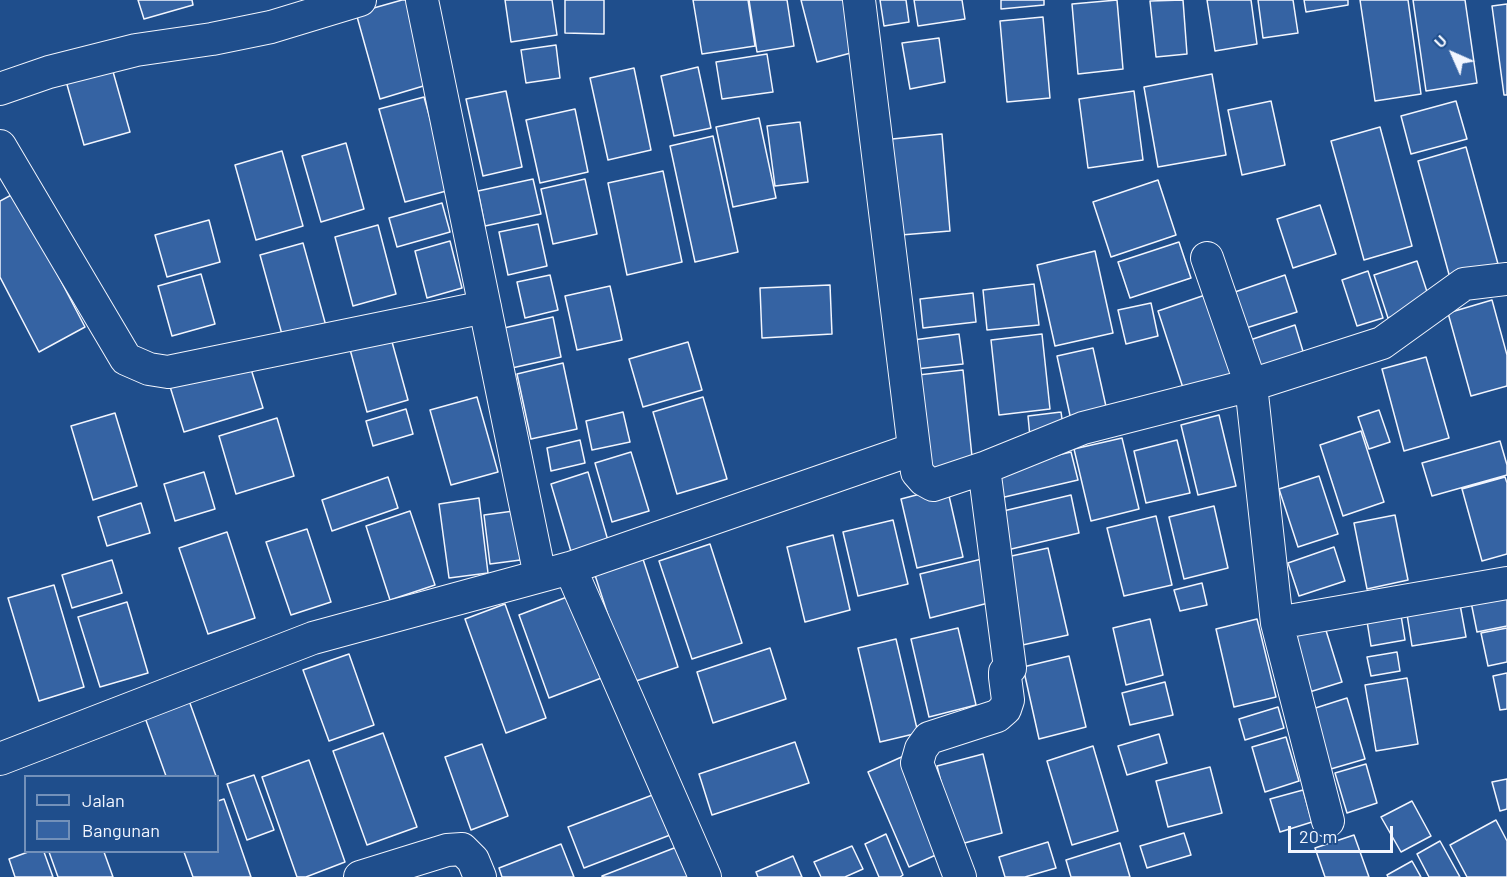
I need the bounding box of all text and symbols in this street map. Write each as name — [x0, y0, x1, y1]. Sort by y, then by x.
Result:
north arrow — [1423, 24, 1483, 84]
text: U — [1430, 31, 1450, 51]
legend — [24, 775, 219, 853]
text: Jalan — [82, 789, 125, 811]
scale bar — [1291, 814, 1396, 852]
text: Bangunan — [82, 819, 160, 841]
text: 20 m — [1299, 825, 1337, 847]

